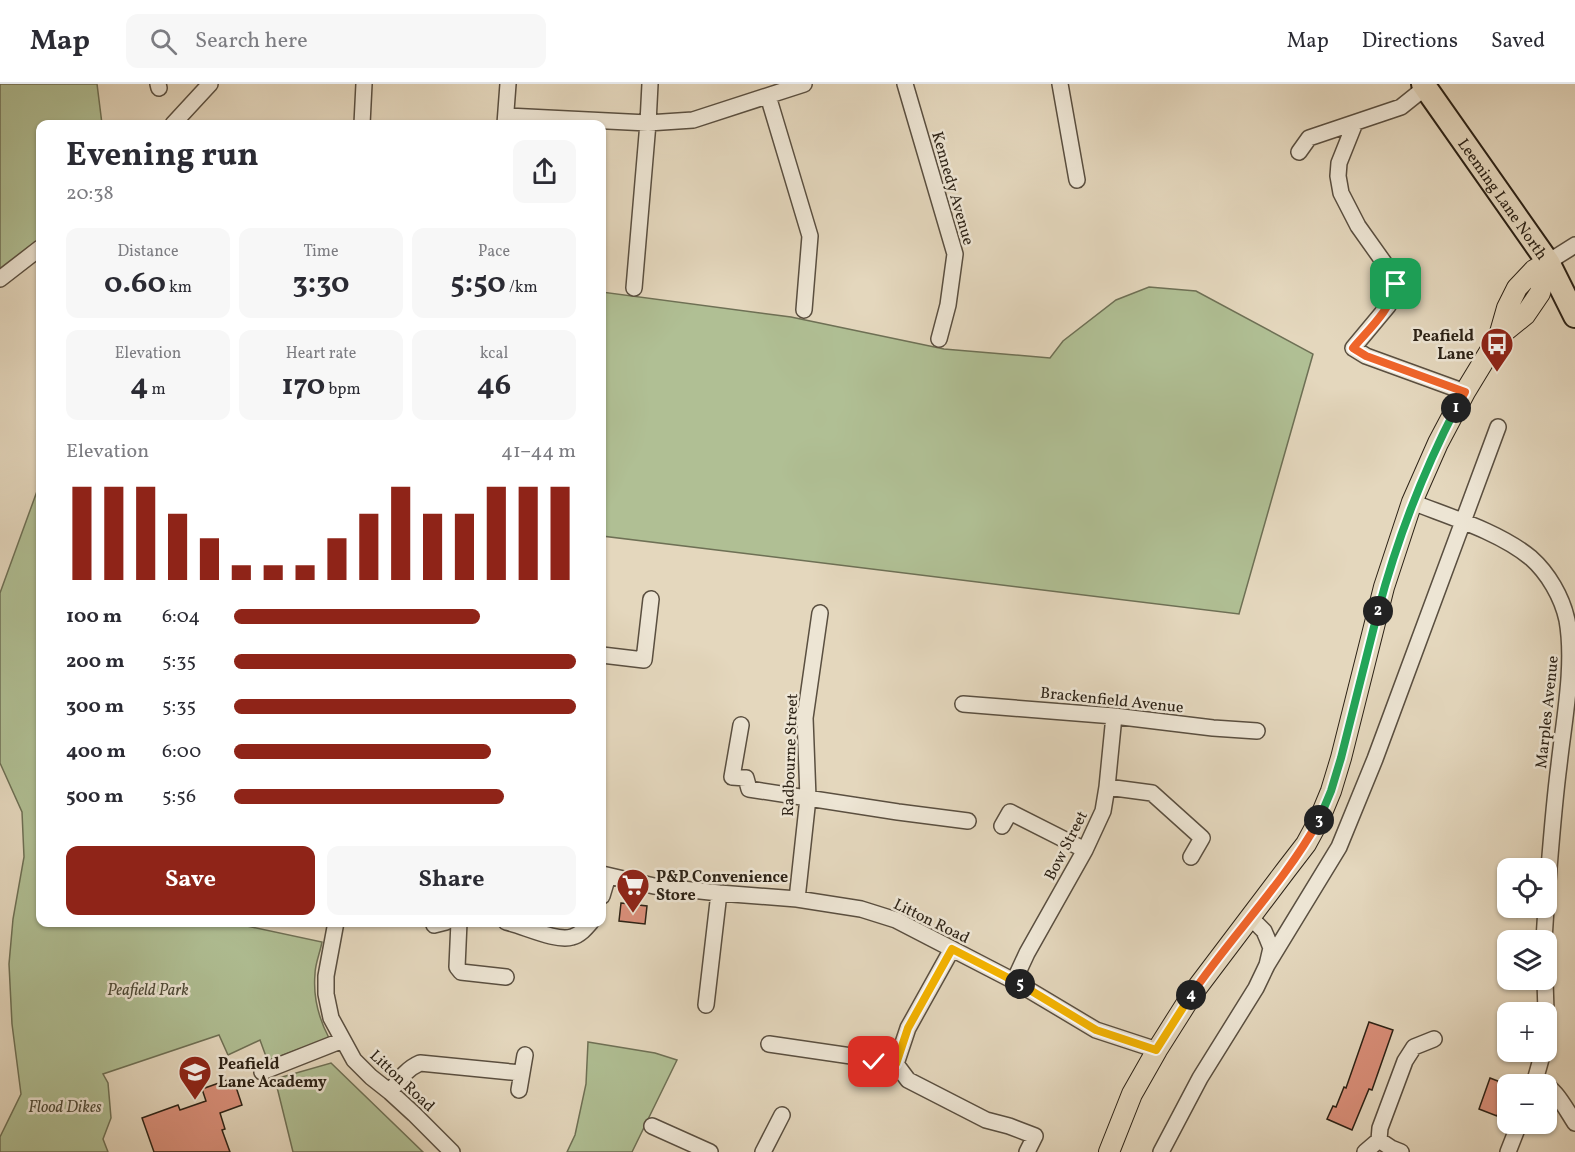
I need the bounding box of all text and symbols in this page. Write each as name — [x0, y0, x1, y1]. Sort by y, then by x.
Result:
search box — [126, 14, 546, 68]
text: Map — [30, 22, 90, 61]
icon: search — [147, 25, 180, 58]
text: Search here — [195, 26, 308, 57]
text: Map — [1287, 27, 1329, 56]
text: Directions — [1362, 27, 1458, 56]
text: Saved — [1491, 27, 1545, 56]
street label: Kennedy Avenue — [925, 129, 979, 248]
text: Evening run — [66, 134, 259, 180]
street label: Leeming Lane North — [1452, 135, 1552, 265]
button: share — [513, 140, 576, 203]
text: 20:38 — [66, 180, 114, 208]
text: Distance — [117, 241, 179, 263]
text: Time — [303, 241, 339, 263]
text: Pace — [478, 241, 510, 263]
pin — [1370, 258, 1421, 309]
text: 0.60 — [104, 263, 166, 305]
text: 3:30 — [292, 263, 350, 305]
text: 5:50 — [450, 263, 506, 305]
icon: arrive — [1379, 267, 1412, 300]
text: km — [166, 277, 192, 299]
text: /km — [506, 277, 538, 299]
place label: Peafield Lane — [1413, 326, 1474, 366]
bus stop icon: Peafield Lane — [1479, 326, 1515, 373]
text: Elevation — [115, 343, 181, 365]
text: Heart rate — [286, 343, 356, 365]
text: kcal — [480, 343, 508, 365]
text: 4 — [130, 365, 148, 407]
text: 170 — [281, 365, 325, 407]
text: 46 — [477, 365, 511, 407]
text: m — [148, 379, 166, 401]
text: bpm — [325, 379, 361, 401]
pin: 1 — [1441, 393, 1471, 423]
text: 1 — [1453, 397, 1459, 419]
text: Elevation — [66, 438, 149, 466]
text: 41–44 m — [501, 438, 576, 466]
pin: 2 — [1363, 596, 1393, 626]
text: 2 — [1374, 600, 1382, 622]
text: 100 m — [66, 603, 122, 631]
text: 6:04 — [162, 603, 200, 631]
text: 200 m — [66, 648, 124, 676]
text: 5:35 — [162, 648, 196, 676]
street label: Marples Avenue — [1531, 655, 1565, 770]
street label: Brackenfield Avenue — [1039, 683, 1185, 719]
text: 300 m — [66, 693, 124, 721]
text: 5:35 — [162, 693, 196, 721]
street label: Radbourne Street — [778, 693, 804, 817]
text: 400 m — [66, 738, 126, 766]
text: 6:00 — [162, 738, 201, 766]
text: 500 m — [66, 783, 124, 811]
text: 5:56 — [162, 783, 196, 811]
pin: 3 — [1304, 805, 1334, 835]
street label: Bow Street — [1040, 807, 1094, 884]
text: 3 — [1315, 809, 1323, 831]
button: Save — [66, 846, 315, 915]
button: Share — [327, 846, 576, 915]
map controls — [1497, 858, 1557, 1134]
button: locate — [1497, 858, 1557, 918]
supermarket icon: P&P Convenience Store — [615, 867, 651, 914]
place label: P&P Convenience Store — [656, 867, 788, 907]
street label: Litton Road — [889, 894, 973, 950]
button: layers — [1497, 930, 1557, 990]
pin: 5 — [1005, 969, 1035, 999]
text: 5 — [1016, 973, 1024, 995]
park label: Peafield Park — [107, 980, 189, 1002]
pin: 4 — [1176, 980, 1206, 1010]
text: 4 — [1186, 984, 1196, 1006]
button: + — [1497, 1002, 1557, 1062]
pin — [848, 1036, 899, 1087]
street label: Litton Road — [364, 1045, 439, 1118]
icon: check — [857, 1045, 890, 1078]
school or university icon: Peafield Lane Academy — [177, 1054, 213, 1101]
place label: Peafield Lane Academy — [218, 1054, 327, 1094]
button: − — [1497, 1074, 1557, 1134]
park label: Flood Dikes — [28, 1097, 102, 1119]

